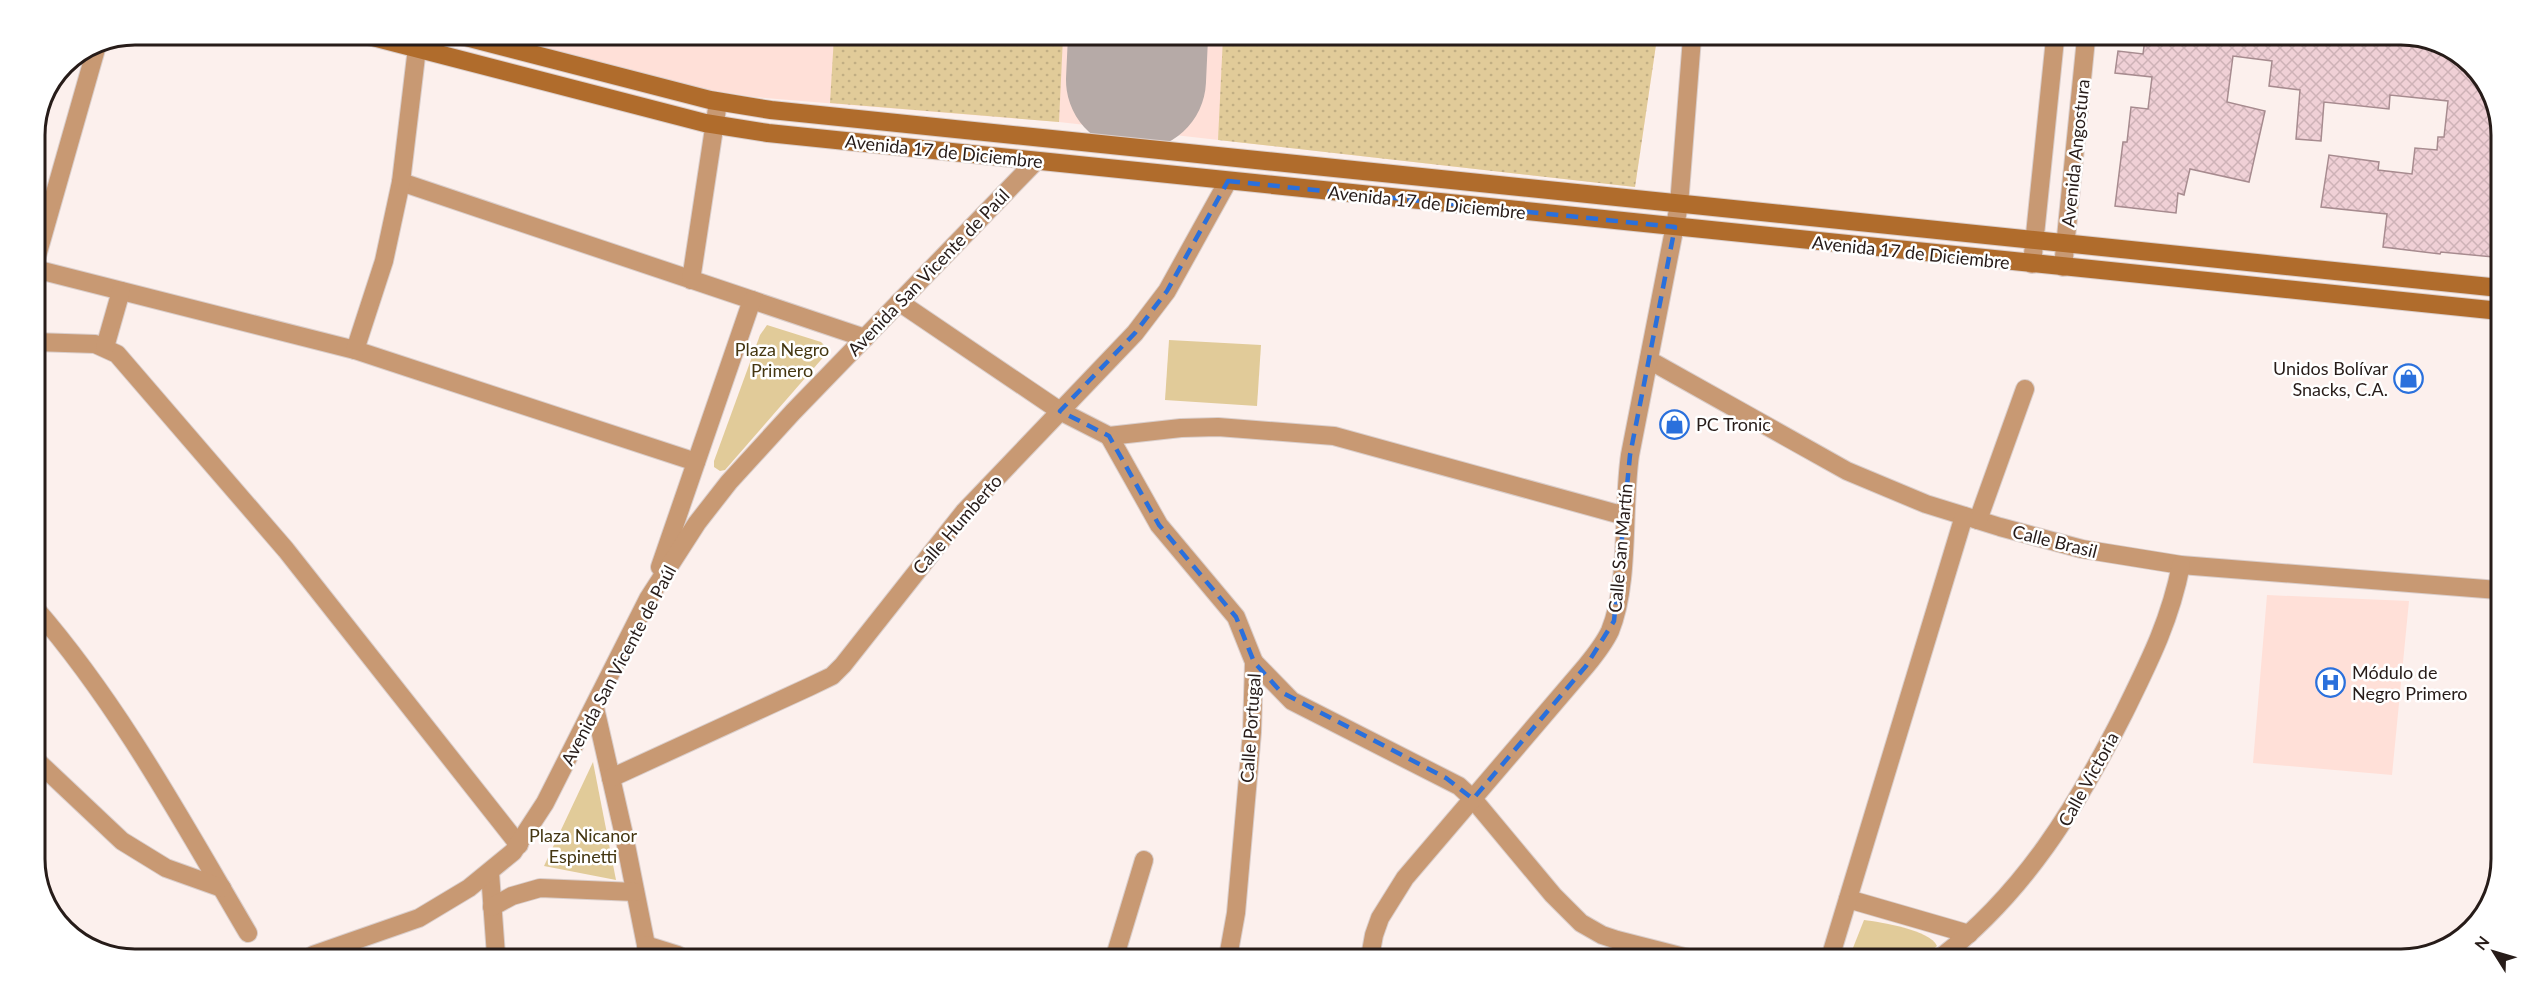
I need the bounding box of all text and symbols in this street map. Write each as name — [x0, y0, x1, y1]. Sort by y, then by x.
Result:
street label: Avenida Angostura — [2056, 78, 2094, 228]
street label: Avenida 17 de Diciembre — [844, 130, 1044, 172]
street label: Avenida 17 de Diciembre — [1327, 181, 1527, 223]
street label: Avenida San Vicente de Paúl — [842, 184, 1014, 360]
street label: Avenida 17 de Diciembre — [1811, 231, 2011, 273]
park label: Plaza Negro Primero — [735, 338, 829, 381]
place label: Unidos Bolívar Snacks, C.A. — [2273, 357, 2388, 400]
shop icon: Unidos Bolívar Snacks, C.A. — [2393, 362, 2425, 394]
shop icon: PC Tronic — [1659, 408, 1691, 440]
place label: PC Tronic — [1696, 413, 1771, 435]
street label: Calle Humberto — [908, 470, 1006, 578]
street label: Calle San Martín — [1603, 482, 1637, 614]
street label: Calle Brasil — [2010, 520, 2100, 562]
street label: Avenida San Vicente de Paúl — [556, 561, 680, 769]
place label: Módulo de Negro Primero — [2352, 661, 2468, 704]
hospital icon: Módulo de Negro Primero — [2315, 666, 2347, 698]
street label: Calle Portugal — [1235, 673, 1265, 783]
street label: Calle Victoria — [2053, 728, 2123, 830]
park label: Plaza Nicanor Espinetti — [529, 824, 637, 867]
north arrow — [2464, 922, 2524, 982]
text: N — [2470, 932, 2493, 953]

